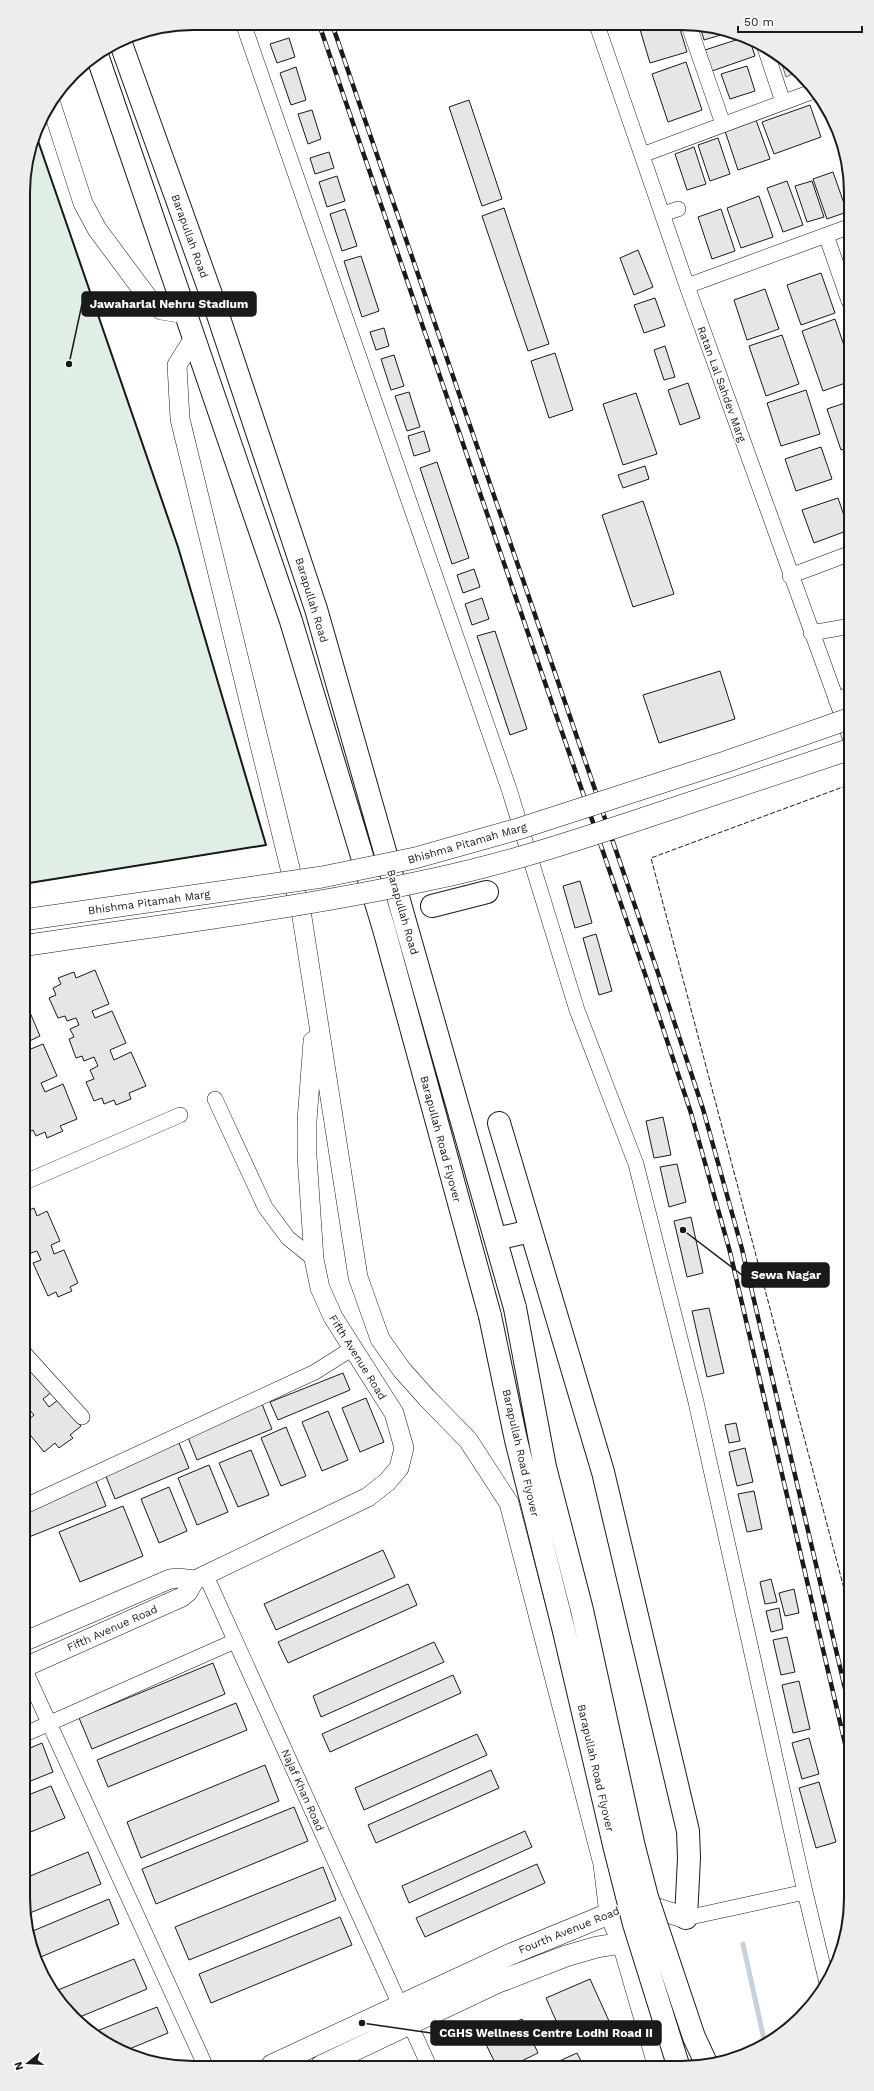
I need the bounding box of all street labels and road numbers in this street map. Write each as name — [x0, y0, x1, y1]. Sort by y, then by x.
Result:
street label: Barapullah Road — [168, 193, 211, 280]
street label: Ratan Lal Sahdev Marg — [695, 325, 749, 444]
street label: Barapullah Road — [292, 556, 331, 644]
street label: Bhishma Pitamah Marg — [406, 820, 528, 867]
street label: Barapullah Road — [384, 868, 421, 956]
street label: Bhishma Pitamah Marg — [87, 887, 211, 917]
street label: Barapullah Road Flyover — [417, 1074, 464, 1204]
street label: Fifth Avenue Road — [326, 1312, 389, 1402]
street label: Barapullah Road Flyover — [500, 1388, 542, 1519]
street label: Fifth Avenue Road — [65, 1603, 159, 1654]
street label: Barapullah Road Flyover — [575, 1703, 617, 1834]
street label: Najaf Khan Road — [279, 1747, 327, 1833]
street label: Fourth Avenue Road — [517, 1904, 622, 1957]

